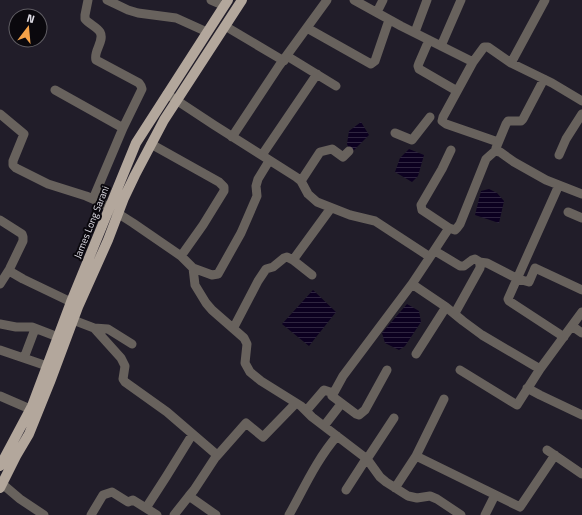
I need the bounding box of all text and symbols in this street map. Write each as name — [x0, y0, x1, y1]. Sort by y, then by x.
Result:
north arrow — [8, 8, 48, 48]
text: N — [25, 10, 37, 27]
street label: James Long Sarani — [70, 184, 113, 261]

